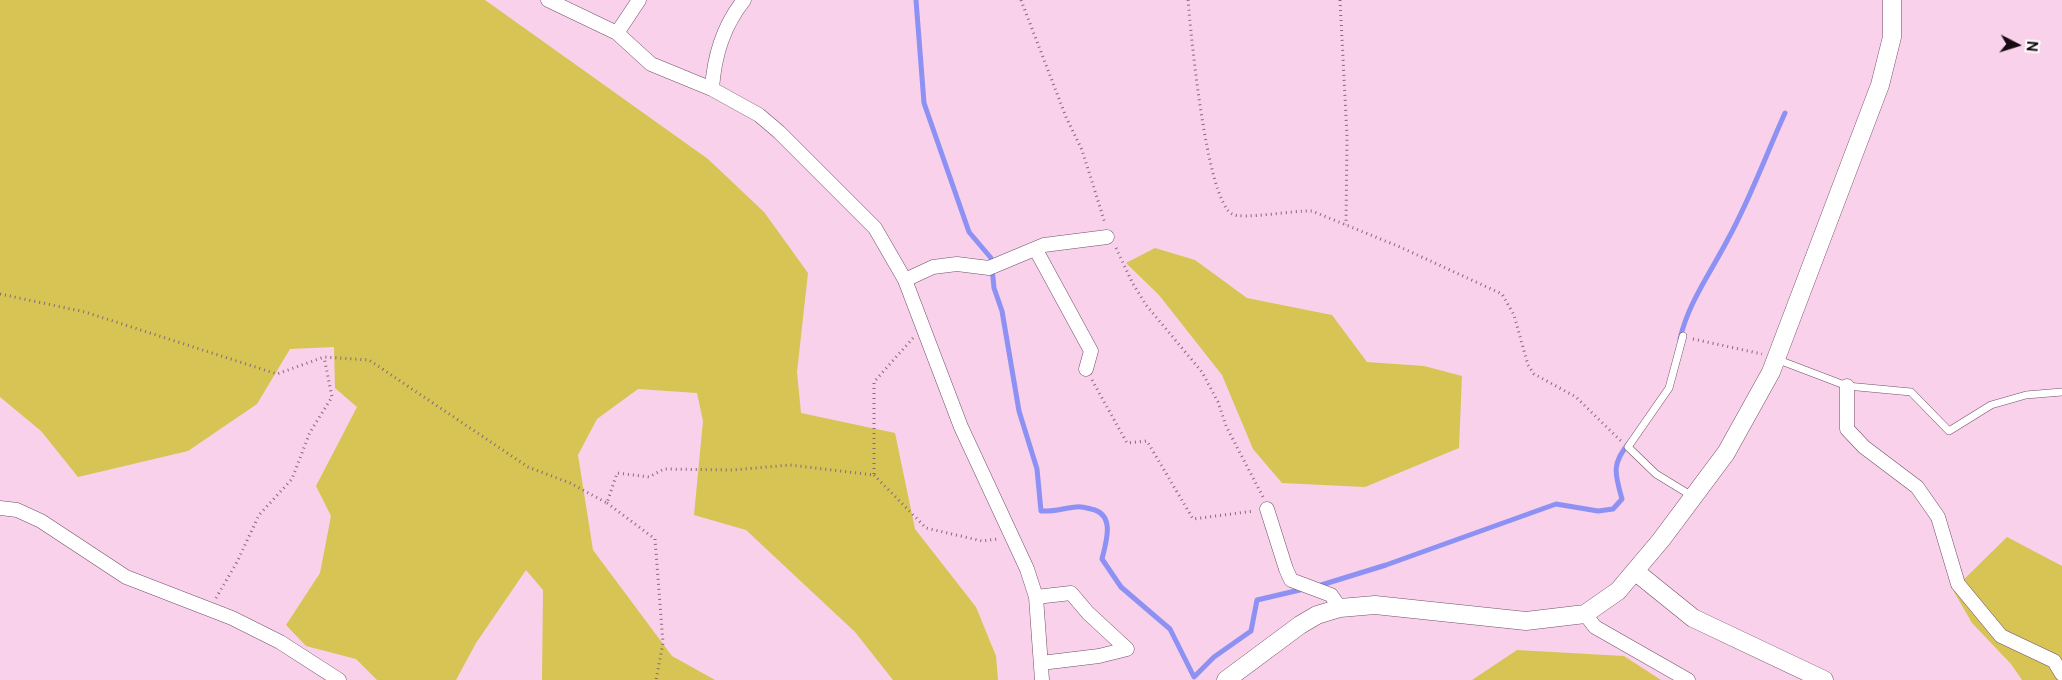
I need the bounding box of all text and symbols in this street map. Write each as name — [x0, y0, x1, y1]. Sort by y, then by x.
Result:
north arrow — [1992, 20, 2042, 70]
text: N — [2023, 40, 2040, 52]

